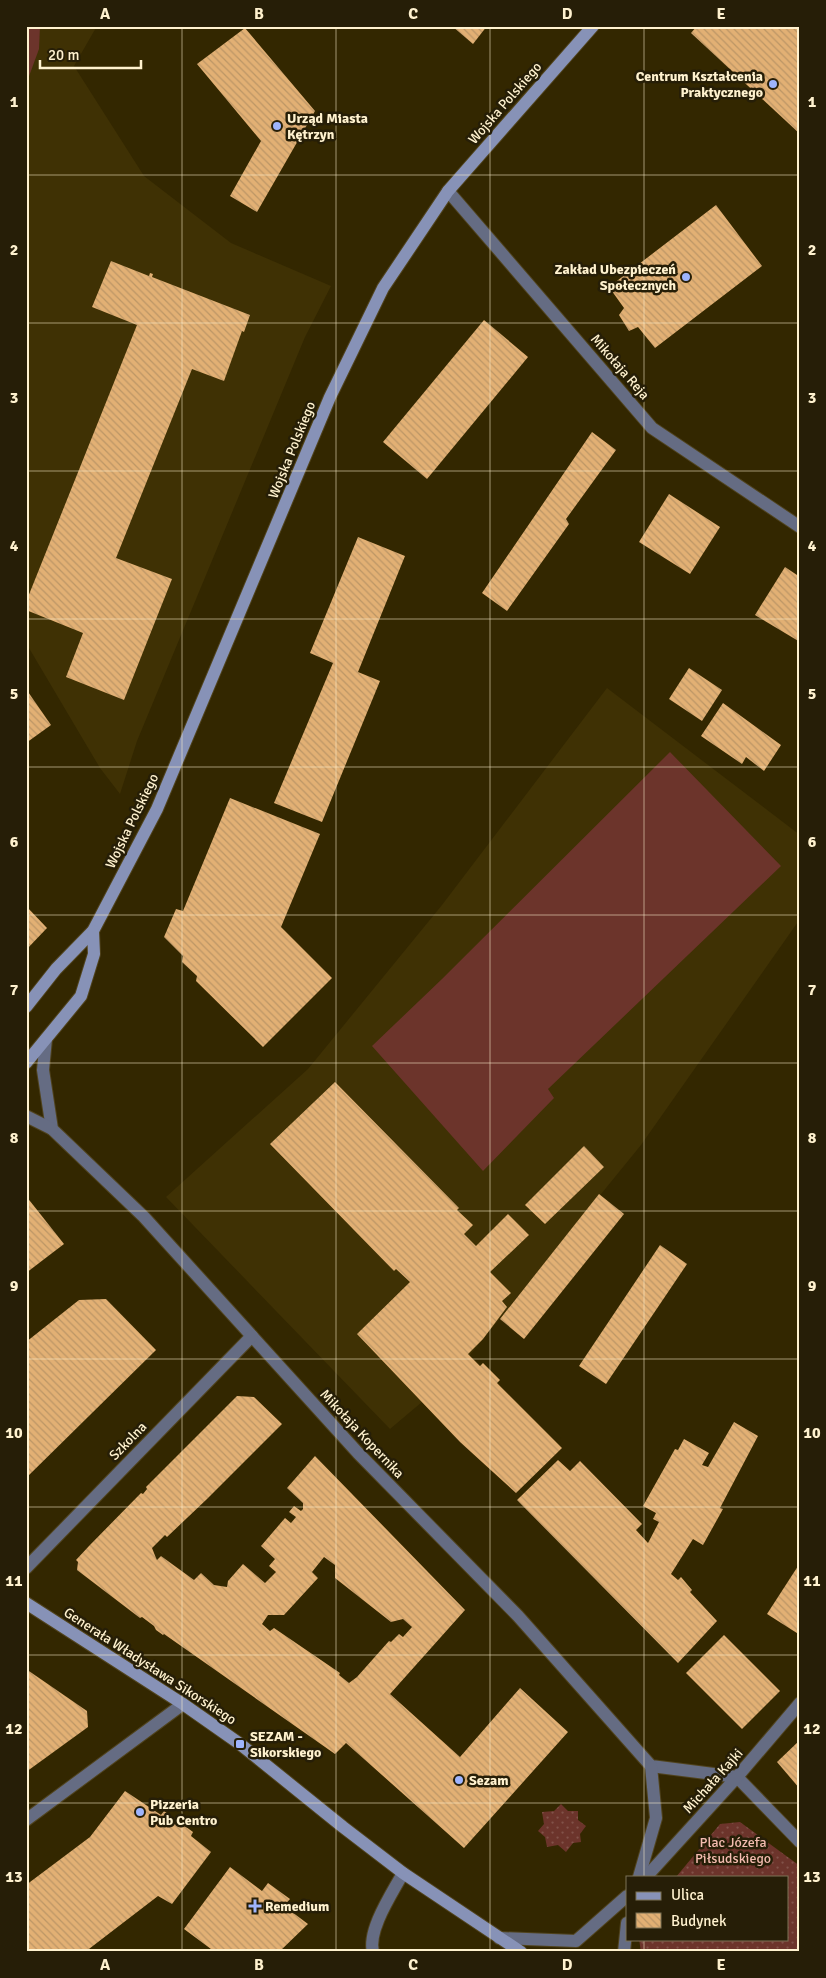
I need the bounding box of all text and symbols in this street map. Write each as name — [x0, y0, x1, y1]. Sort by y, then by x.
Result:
text: A — [100, 4, 111, 24]
text: B — [254, 4, 264, 24]
text: C — [408, 4, 418, 24]
text: D — [562, 4, 573, 24]
text: E — [716, 4, 726, 24]
scale bar — [40, 38, 141, 70]
text: 20 m — [48, 46, 79, 64]
street label: Wojska Polskiego — [465, 58, 545, 148]
place label: Centrum Kształcenia Praktycznego — [636, 68, 763, 101]
marker: Centrum Kształcenia Praktycznego — [767, 78, 779, 90]
text: 1 — [10, 92, 19, 112]
text: 1 — [808, 92, 817, 112]
place label: Urząd Miasta Kętrzyn — [287, 110, 368, 143]
marker: Urząd Miasta Kętrzyn — [271, 120, 283, 132]
text: 2 — [10, 240, 18, 260]
text: 2 — [808, 240, 816, 260]
place label: Zakład Ubezpieczeń Społecznych — [555, 261, 676, 294]
marker: Zakład Ubezpieczeń Społecznych — [680, 271, 692, 283]
street label: Mikołaja Reja — [587, 331, 653, 403]
text: 3 — [10, 388, 18, 408]
text: 3 — [808, 388, 816, 408]
street label: Wojska Polskiego — [265, 399, 319, 501]
text: 4 — [10, 536, 19, 556]
text: 4 — [808, 536, 817, 556]
text: 5 — [10, 684, 18, 704]
text: 5 — [808, 684, 816, 704]
street label: Wojska Polskiego — [102, 771, 162, 871]
text: 6 — [10, 832, 19, 852]
text: 6 — [808, 832, 817, 852]
text: 7 — [10, 980, 19, 1000]
text: 7 — [808, 980, 817, 1000]
text: 8 — [10, 1128, 19, 1148]
text: 8 — [808, 1128, 817, 1148]
text: 9 — [10, 1276, 19, 1296]
text: 9 — [808, 1276, 817, 1296]
street label: Mikołaja Kopernika — [316, 1386, 408, 1482]
street label: Szkolna — [106, 1418, 150, 1464]
text: 10 — [5, 1423, 23, 1443]
text: 10 — [803, 1423, 821, 1443]
text: 11 — [5, 1571, 23, 1591]
text: 11 — [803, 1571, 821, 1591]
street label: Generała Władysława Sikorskiego — [60, 1604, 240, 1728]
text: 12 — [5, 1719, 23, 1739]
text: 12 — [803, 1719, 821, 1739]
place label: SEZAM - Sikorskiego — [250, 1728, 321, 1761]
marker: SEZAM - Sikorskiego — [234, 1738, 246, 1750]
street label: Michała Kajki — [679, 1745, 747, 1817]
place label: Sezam — [469, 1772, 509, 1789]
marker: Sezam — [453, 1774, 465, 1786]
place label: Pizzeria Pub Centro — [150, 1796, 217, 1829]
marker: Pizzeria Pub Centro — [134, 1806, 146, 1818]
park label: Plac Józefa Piłsudskiego — [695, 1834, 771, 1867]
text: 13 — [5, 1867, 23, 1887]
text: 13 — [803, 1867, 821, 1887]
legend — [626, 1876, 788, 1940]
text: Ulica — [671, 1886, 704, 1904]
place label: Remedium — [265, 1898, 329, 1915]
marker: Remedium — [249, 1900, 261, 1912]
text: Budynek — [671, 1912, 727, 1930]
text: A — [100, 1955, 111, 1975]
text: B — [254, 1955, 264, 1975]
text: C — [408, 1955, 418, 1975]
text: D — [562, 1955, 573, 1975]
text: E — [716, 1955, 726, 1975]

